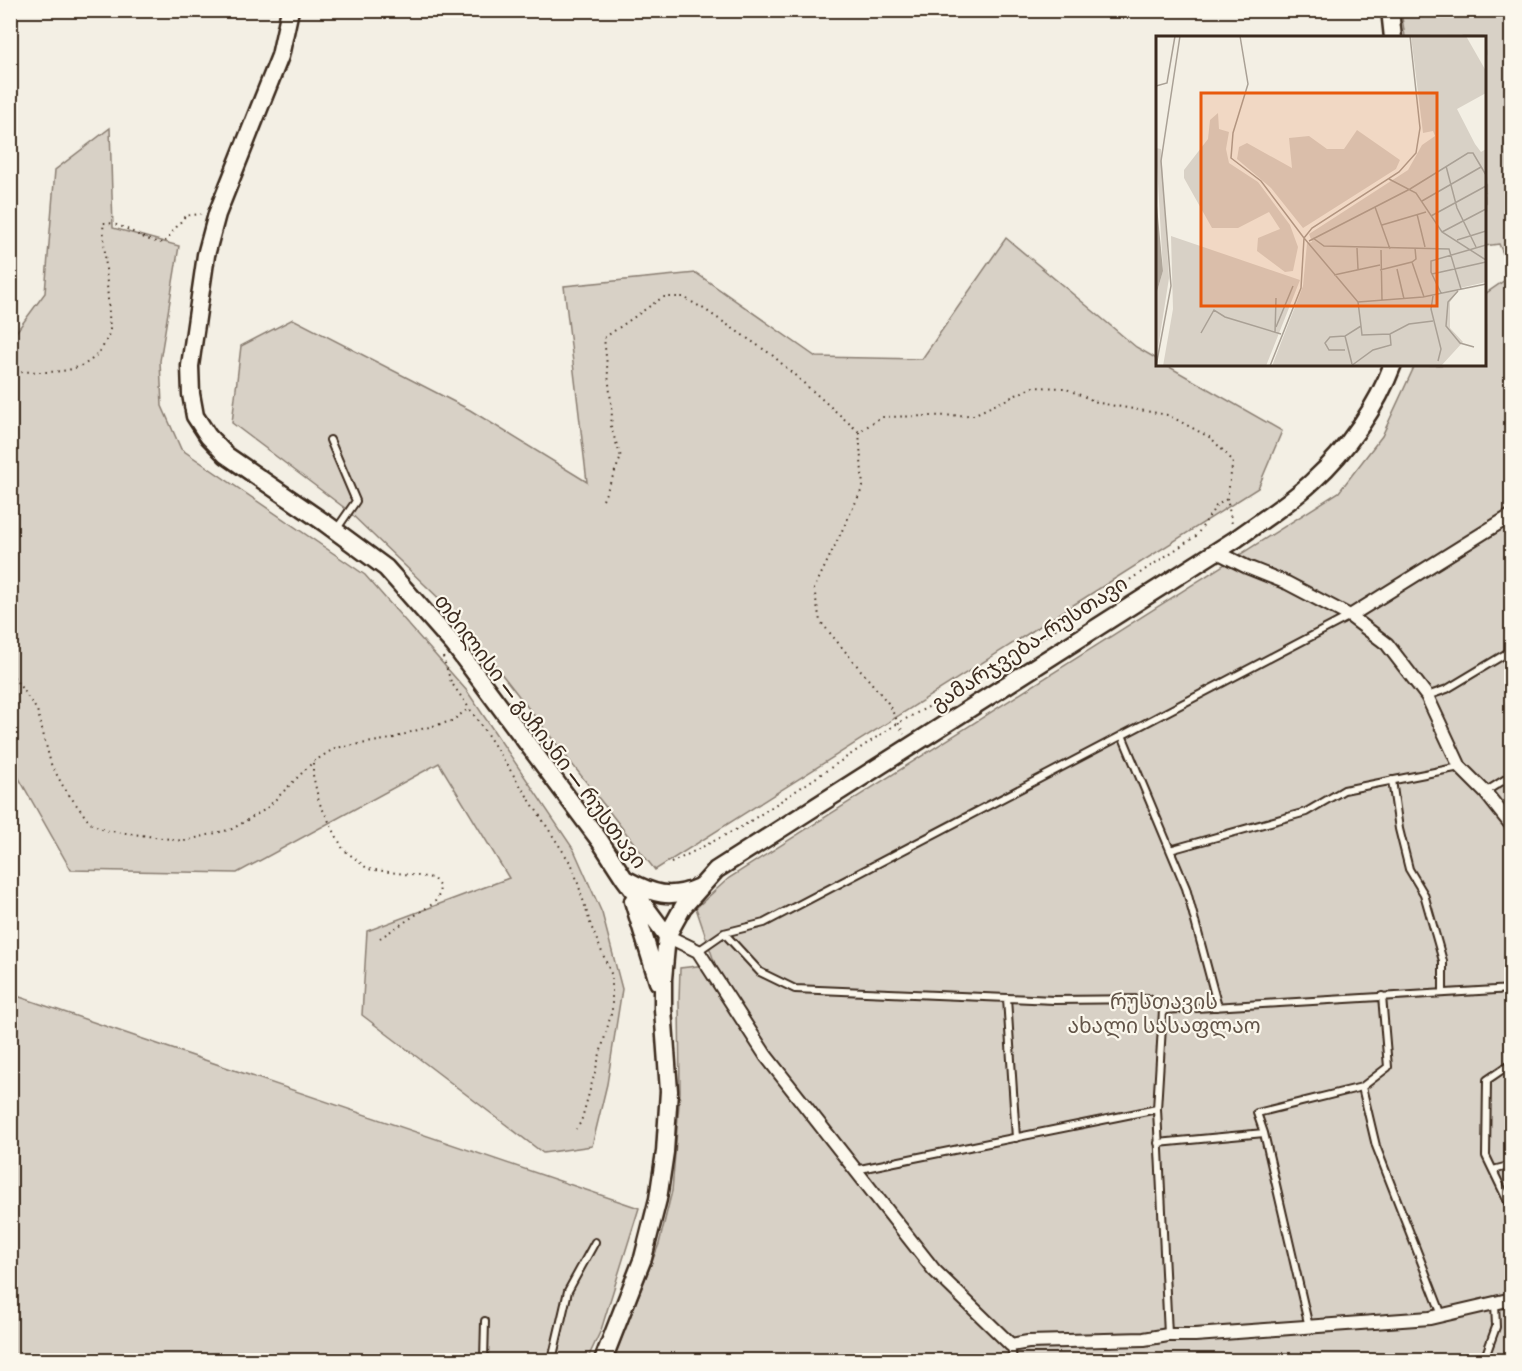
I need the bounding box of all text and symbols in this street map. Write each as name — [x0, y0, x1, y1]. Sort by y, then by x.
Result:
inset map — [1156, 36, 1486, 366]
street label: გამარჯვება-რუსთავი — [926, 570, 1132, 716]
street label: თბილისი — გაჩიანი — რუსთავი — [429, 589, 652, 874]
park label: რუსთავის ახალი სასაფლაო — [1067, 989, 1261, 1039]

